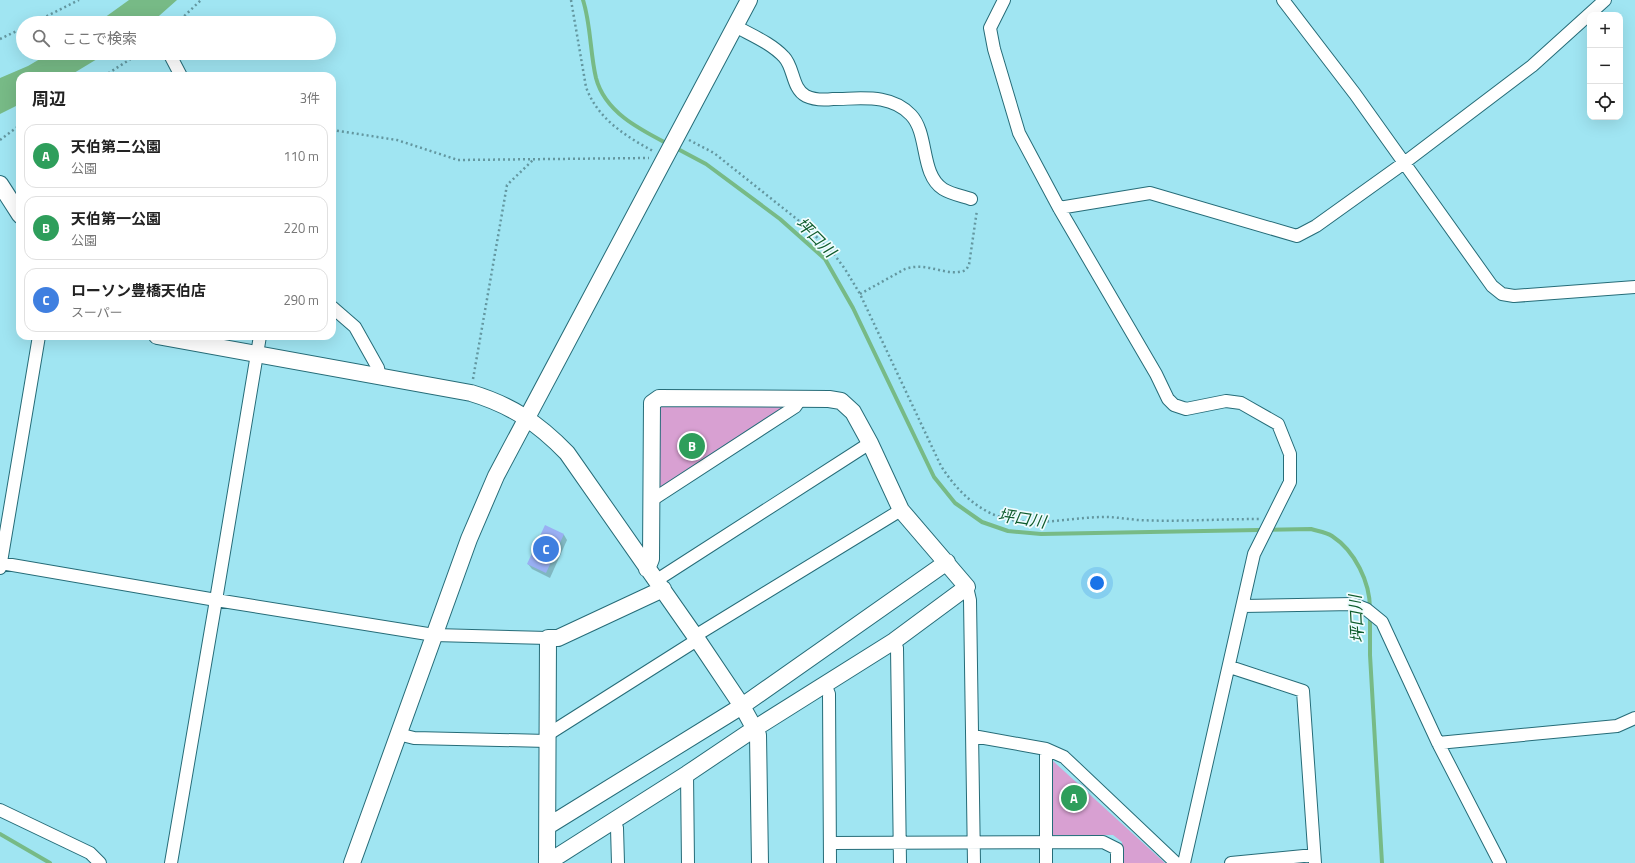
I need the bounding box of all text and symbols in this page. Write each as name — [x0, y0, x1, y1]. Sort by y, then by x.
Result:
map controls — [1587, 12, 1623, 120]
button: + — [1587, 12, 1623, 48]
search box — [16, 16, 336, 60]
icon: search — [30, 27, 52, 49]
text: ここで検索 — [62, 27, 137, 50]
button: − — [1587, 48, 1623, 84]
button: locate — [1587, 84, 1623, 120]
text: 周辺 — [32, 86, 66, 112]
text: 3件 — [300, 88, 320, 108]
text: 天伯第二公園 — [71, 135, 161, 158]
text: A — [42, 146, 50, 166]
text: 110 m — [283, 146, 319, 166]
text: 公園 — [71, 158, 97, 178]
text: 天伯第一公園 — [71, 207, 161, 230]
water label: 坪口川 — [791, 212, 843, 264]
text: B — [42, 218, 50, 238]
text: 220 m — [283, 218, 319, 238]
text: 公園 — [71, 230, 97, 250]
text: ローソン豊橋天伯店 — [71, 279, 206, 302]
text: C — [42, 290, 50, 310]
text: 290 m — [283, 290, 319, 310]
text: スーパー — [71, 302, 123, 322]
pin: B — [679, 431, 705, 461]
water label: 坪口川 — [996, 502, 1050, 534]
pin: C — [533, 534, 559, 564]
your location — [1087, 573, 1107, 593]
water label: 坪口川 — [1343, 592, 1369, 644]
pin: A — [1061, 783, 1087, 813]

